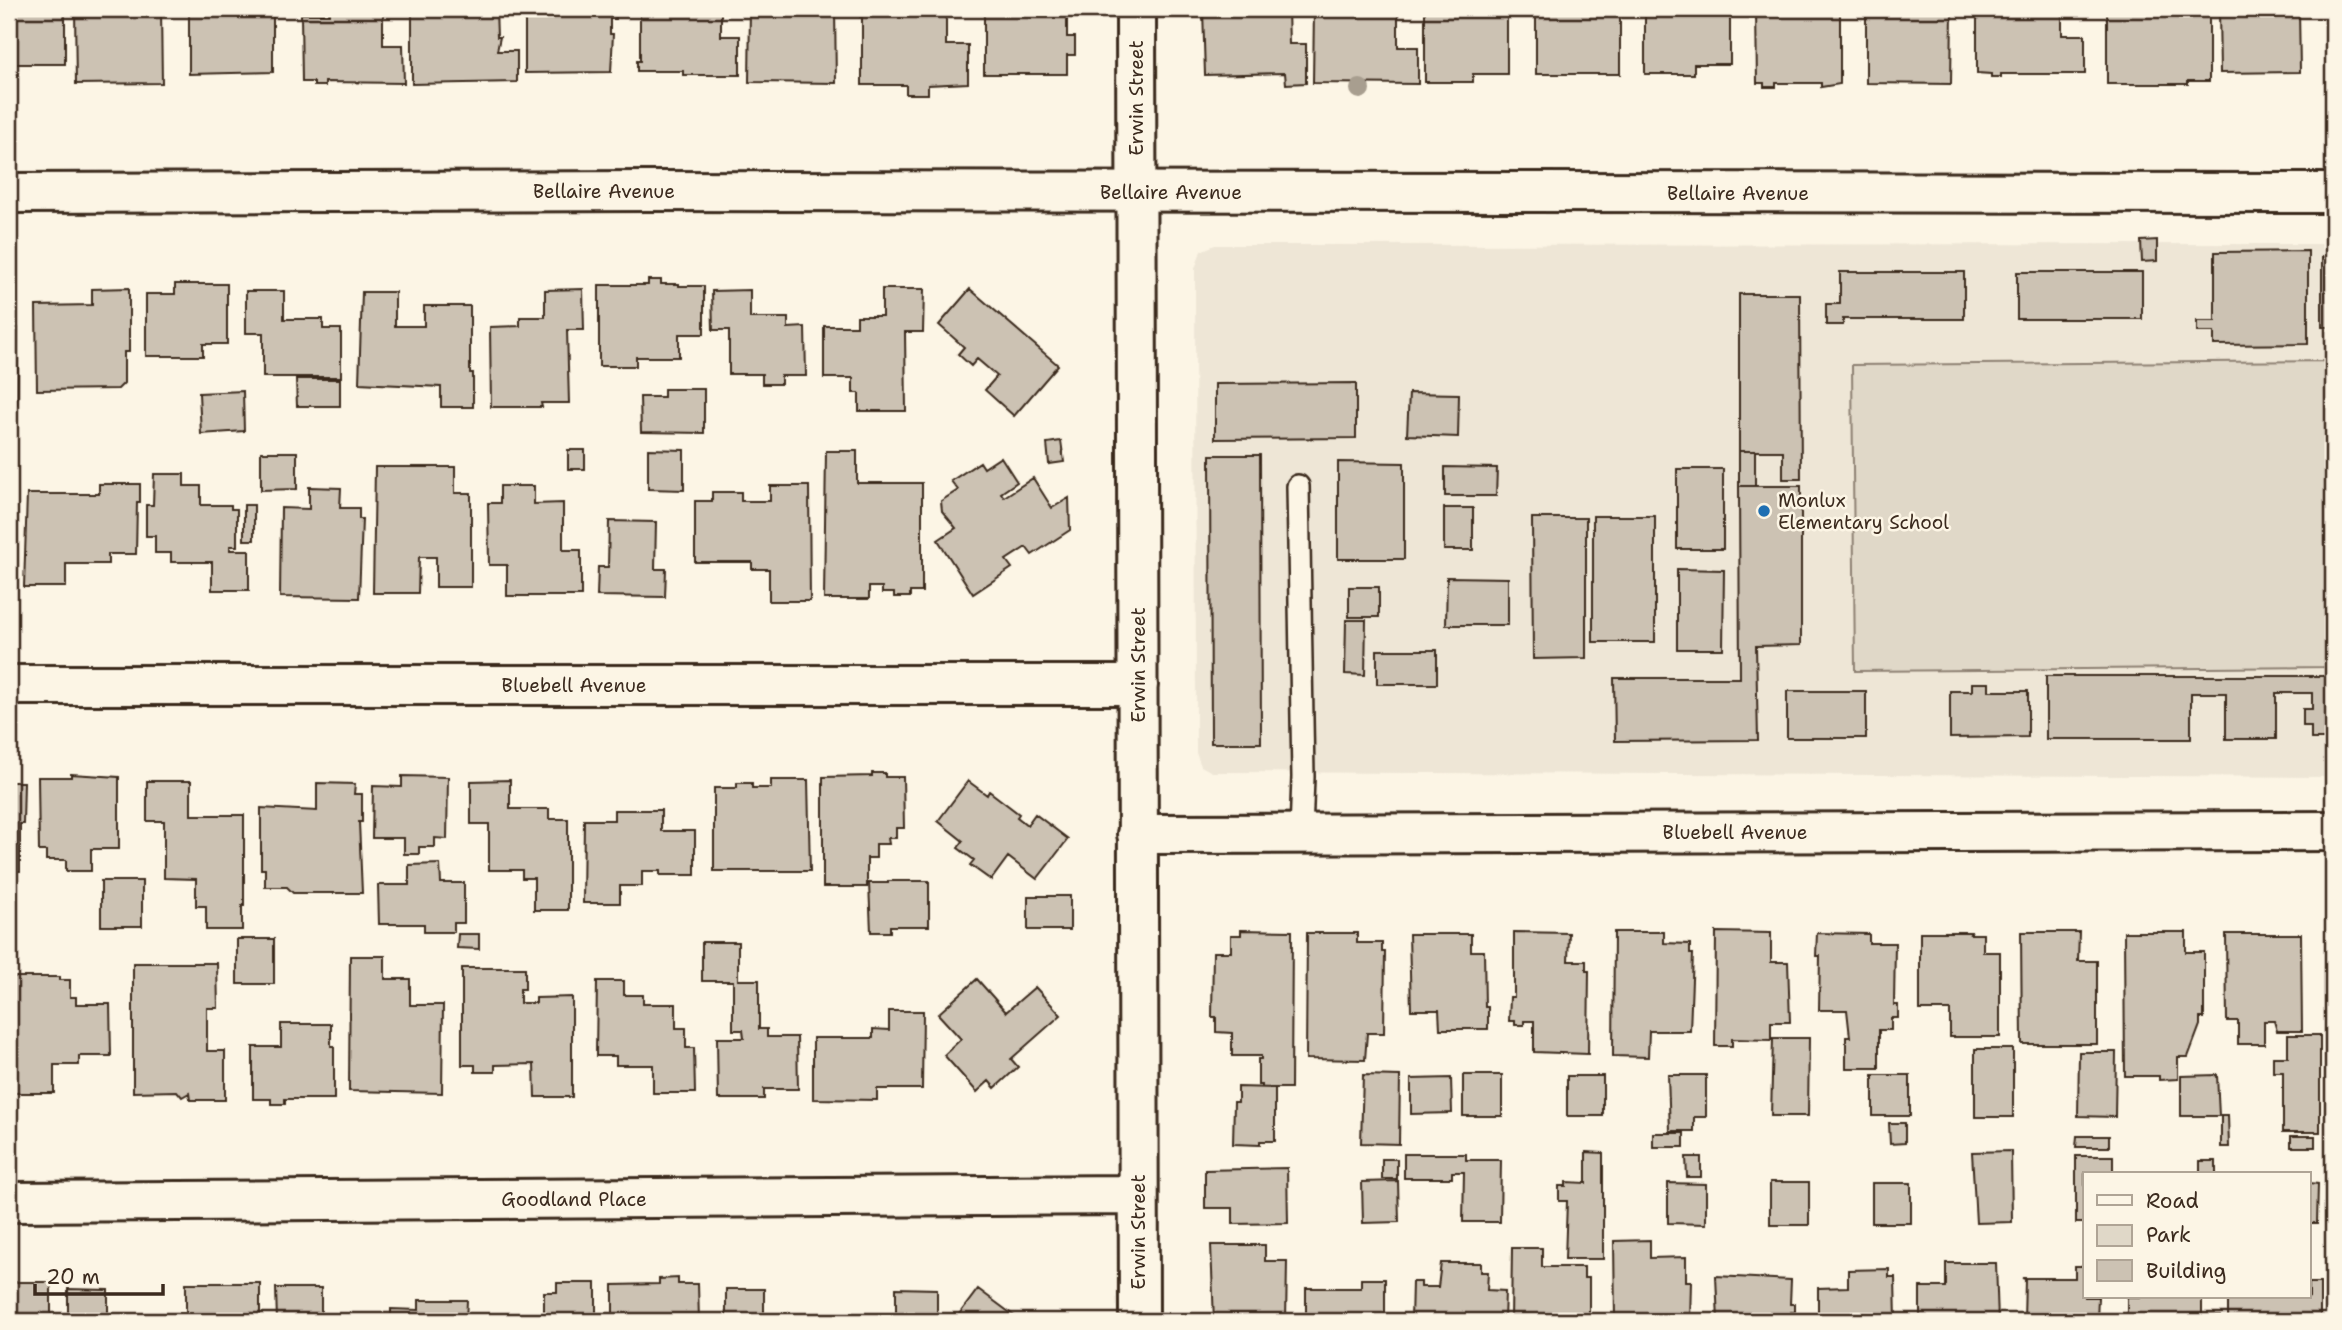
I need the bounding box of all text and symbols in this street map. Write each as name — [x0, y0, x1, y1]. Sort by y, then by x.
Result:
street label: Erwin Street — [1124, 40, 1149, 156]
street label: Bellaire Avenue — [533, 179, 675, 204]
street label: Bellaire Avenue — [1100, 180, 1242, 205]
street label: Bellaire Avenue — [1667, 181, 1809, 206]
place label: Monlux Elementary School — [1778, 488, 1949, 535]
marker: Monlux Elementary School — [1756, 503, 1772, 519]
street label: Erwin Street — [1126, 607, 1151, 723]
street label: Bluebell Avenue — [501, 673, 647, 698]
street label: Bluebell Avenue — [1662, 820, 1808, 845]
legend — [2083, 1172, 2310, 1298]
street label: Erwin Street — [1126, 1174, 1151, 1290]
street label: Goodland Place — [501, 1187, 647, 1212]
text: Road — [2146, 1187, 2199, 1215]
text: Park — [2146, 1221, 2191, 1249]
scale bar — [35, 1253, 163, 1297]
text: Building — [2146, 1257, 2226, 1285]
text: 20 m — [46, 1263, 100, 1291]

